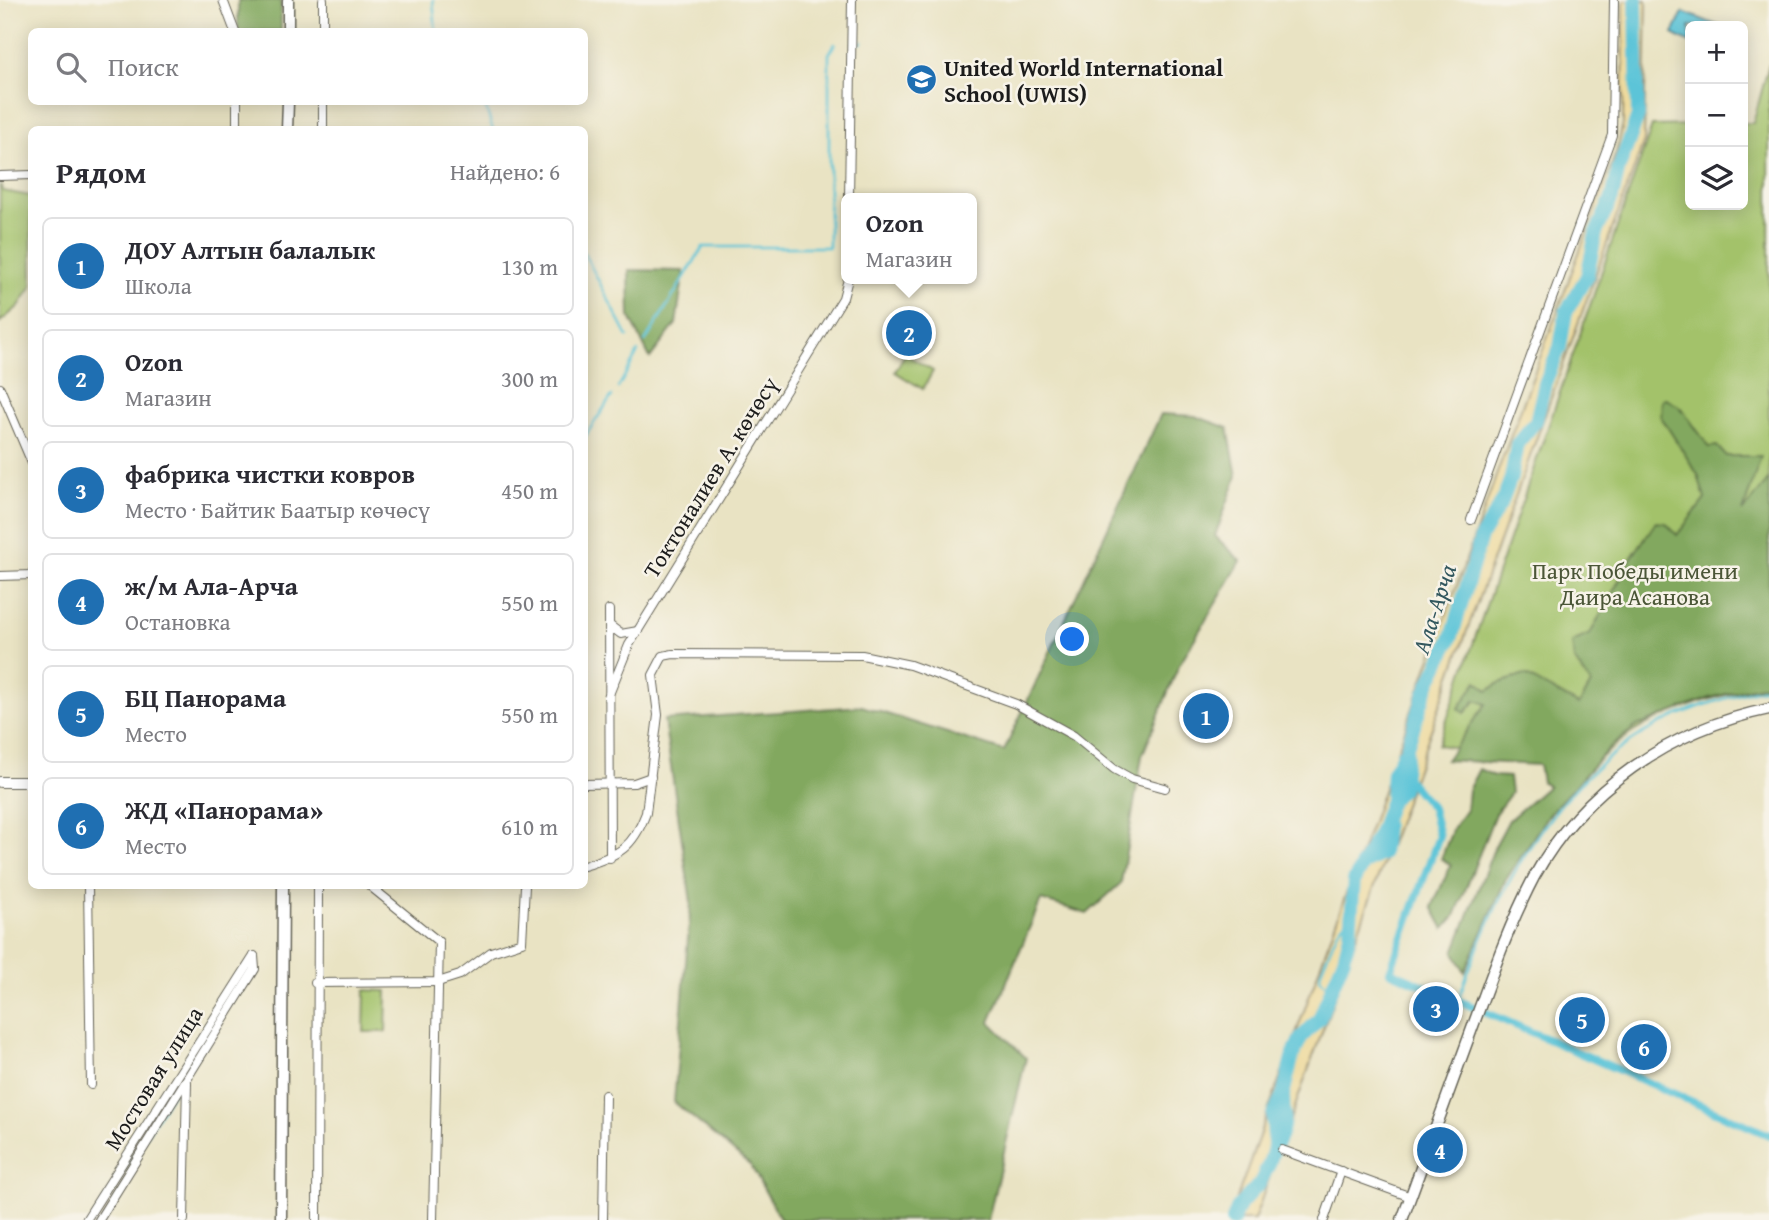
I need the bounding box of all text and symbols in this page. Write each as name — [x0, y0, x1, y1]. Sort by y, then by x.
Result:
map controls — [1685, 21, 1748, 210]
button: + — [1685, 21, 1748, 84]
search box — [28, 28, 588, 105]
text: Поиск — [108, 47, 179, 86]
icon: search — [52, 48, 90, 86]
place label: United World International School (UWIS) — [944, 51, 1223, 110]
school or university icon: United World International School (UWIS) — [904, 63, 938, 97]
button: − — [1685, 84, 1748, 147]
button: layers — [1685, 147, 1748, 210]
text: Рядом — [56, 150, 147, 194]
text: Найдено: 6 — [450, 155, 560, 188]
popup — [841, 193, 977, 284]
text: Ozon — [866, 203, 924, 242]
text: ДОУ Алтын балалык — [125, 230, 375, 269]
text: Магазин — [866, 242, 952, 275]
text: 1 — [75, 250, 87, 283]
text: 130 m — [501, 250, 558, 283]
text: Школа — [125, 269, 192, 302]
pin: 2 — [886, 307, 932, 359]
text: Ozon — [125, 342, 183, 381]
text: 2 — [75, 362, 87, 395]
text: 300 m — [501, 362, 558, 395]
street label: Токтоналиев А. көчөсү — [635, 370, 785, 584]
text: Магазин — [125, 381, 212, 414]
text: фабрика чистки ковров — [125, 454, 415, 493]
text: 3 — [75, 474, 87, 507]
text: 450 m — [501, 474, 558, 507]
text: Место · Байтик Баатыр көчөсү — [125, 493, 430, 526]
park label: Парк Победы имени Даира Асанова — [1532, 554, 1738, 613]
water label: Ала-Арча — [1403, 560, 1465, 659]
text: ж/м Ала-Арча — [125, 566, 298, 605]
text: 4 — [75, 586, 87, 619]
text: 550 m — [501, 586, 558, 619]
text: Остановка — [125, 605, 231, 638]
your location — [1055, 622, 1089, 656]
text: БЦ Панорама — [125, 678, 286, 717]
pin: 1 — [1183, 690, 1229, 742]
text: 5 — [75, 698, 87, 731]
text: 550 m — [501, 698, 558, 731]
text: Место — [125, 717, 187, 750]
text: ЖД «Панорама» — [125, 790, 323, 829]
text: 6 — [75, 810, 87, 843]
text: 610 m — [501, 810, 558, 843]
text: Место — [125, 829, 187, 862]
pin: 3 — [1413, 983, 1459, 1035]
pin: 5 — [1559, 994, 1605, 1046]
street label: Мостовая улица — [96, 1000, 210, 1156]
pin: 6 — [1621, 1021, 1667, 1073]
pin: 4 — [1417, 1124, 1463, 1176]

